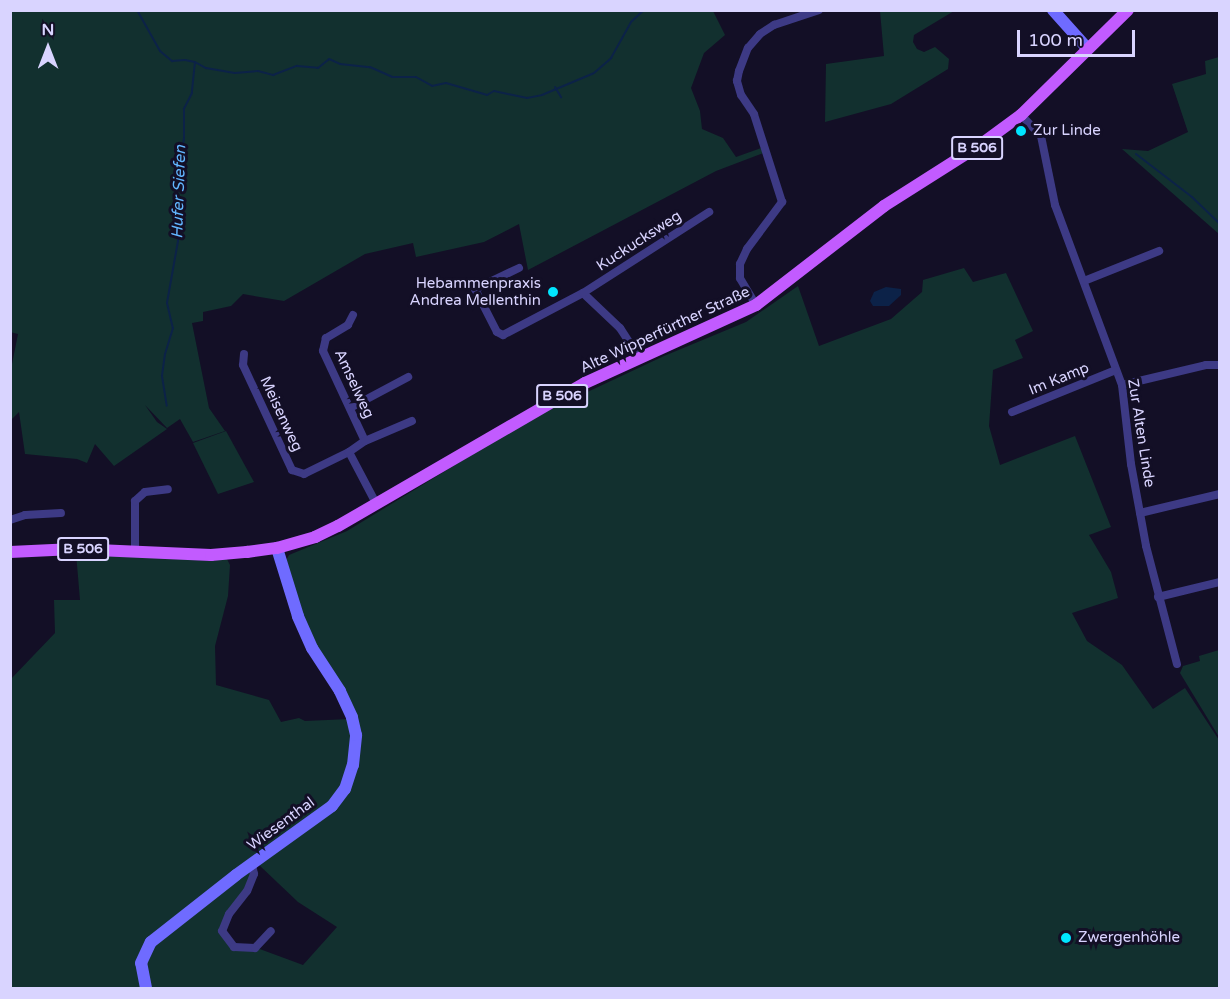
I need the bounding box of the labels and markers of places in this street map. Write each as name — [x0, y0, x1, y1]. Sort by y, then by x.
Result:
place label: Zur Linde — [1033, 122, 1101, 140]
marker: Zur Linde — [1014, 124, 1028, 138]
place label: Hebammenpraxis Andrea Mellenthin — [410, 274, 541, 309]
marker: Hebammenpraxis Andrea Mellenthin — [546, 285, 560, 299]
place label: Zwergenhöhle — [1078, 929, 1180, 947]
marker: Zwergenhöhle — [1059, 931, 1073, 945]

